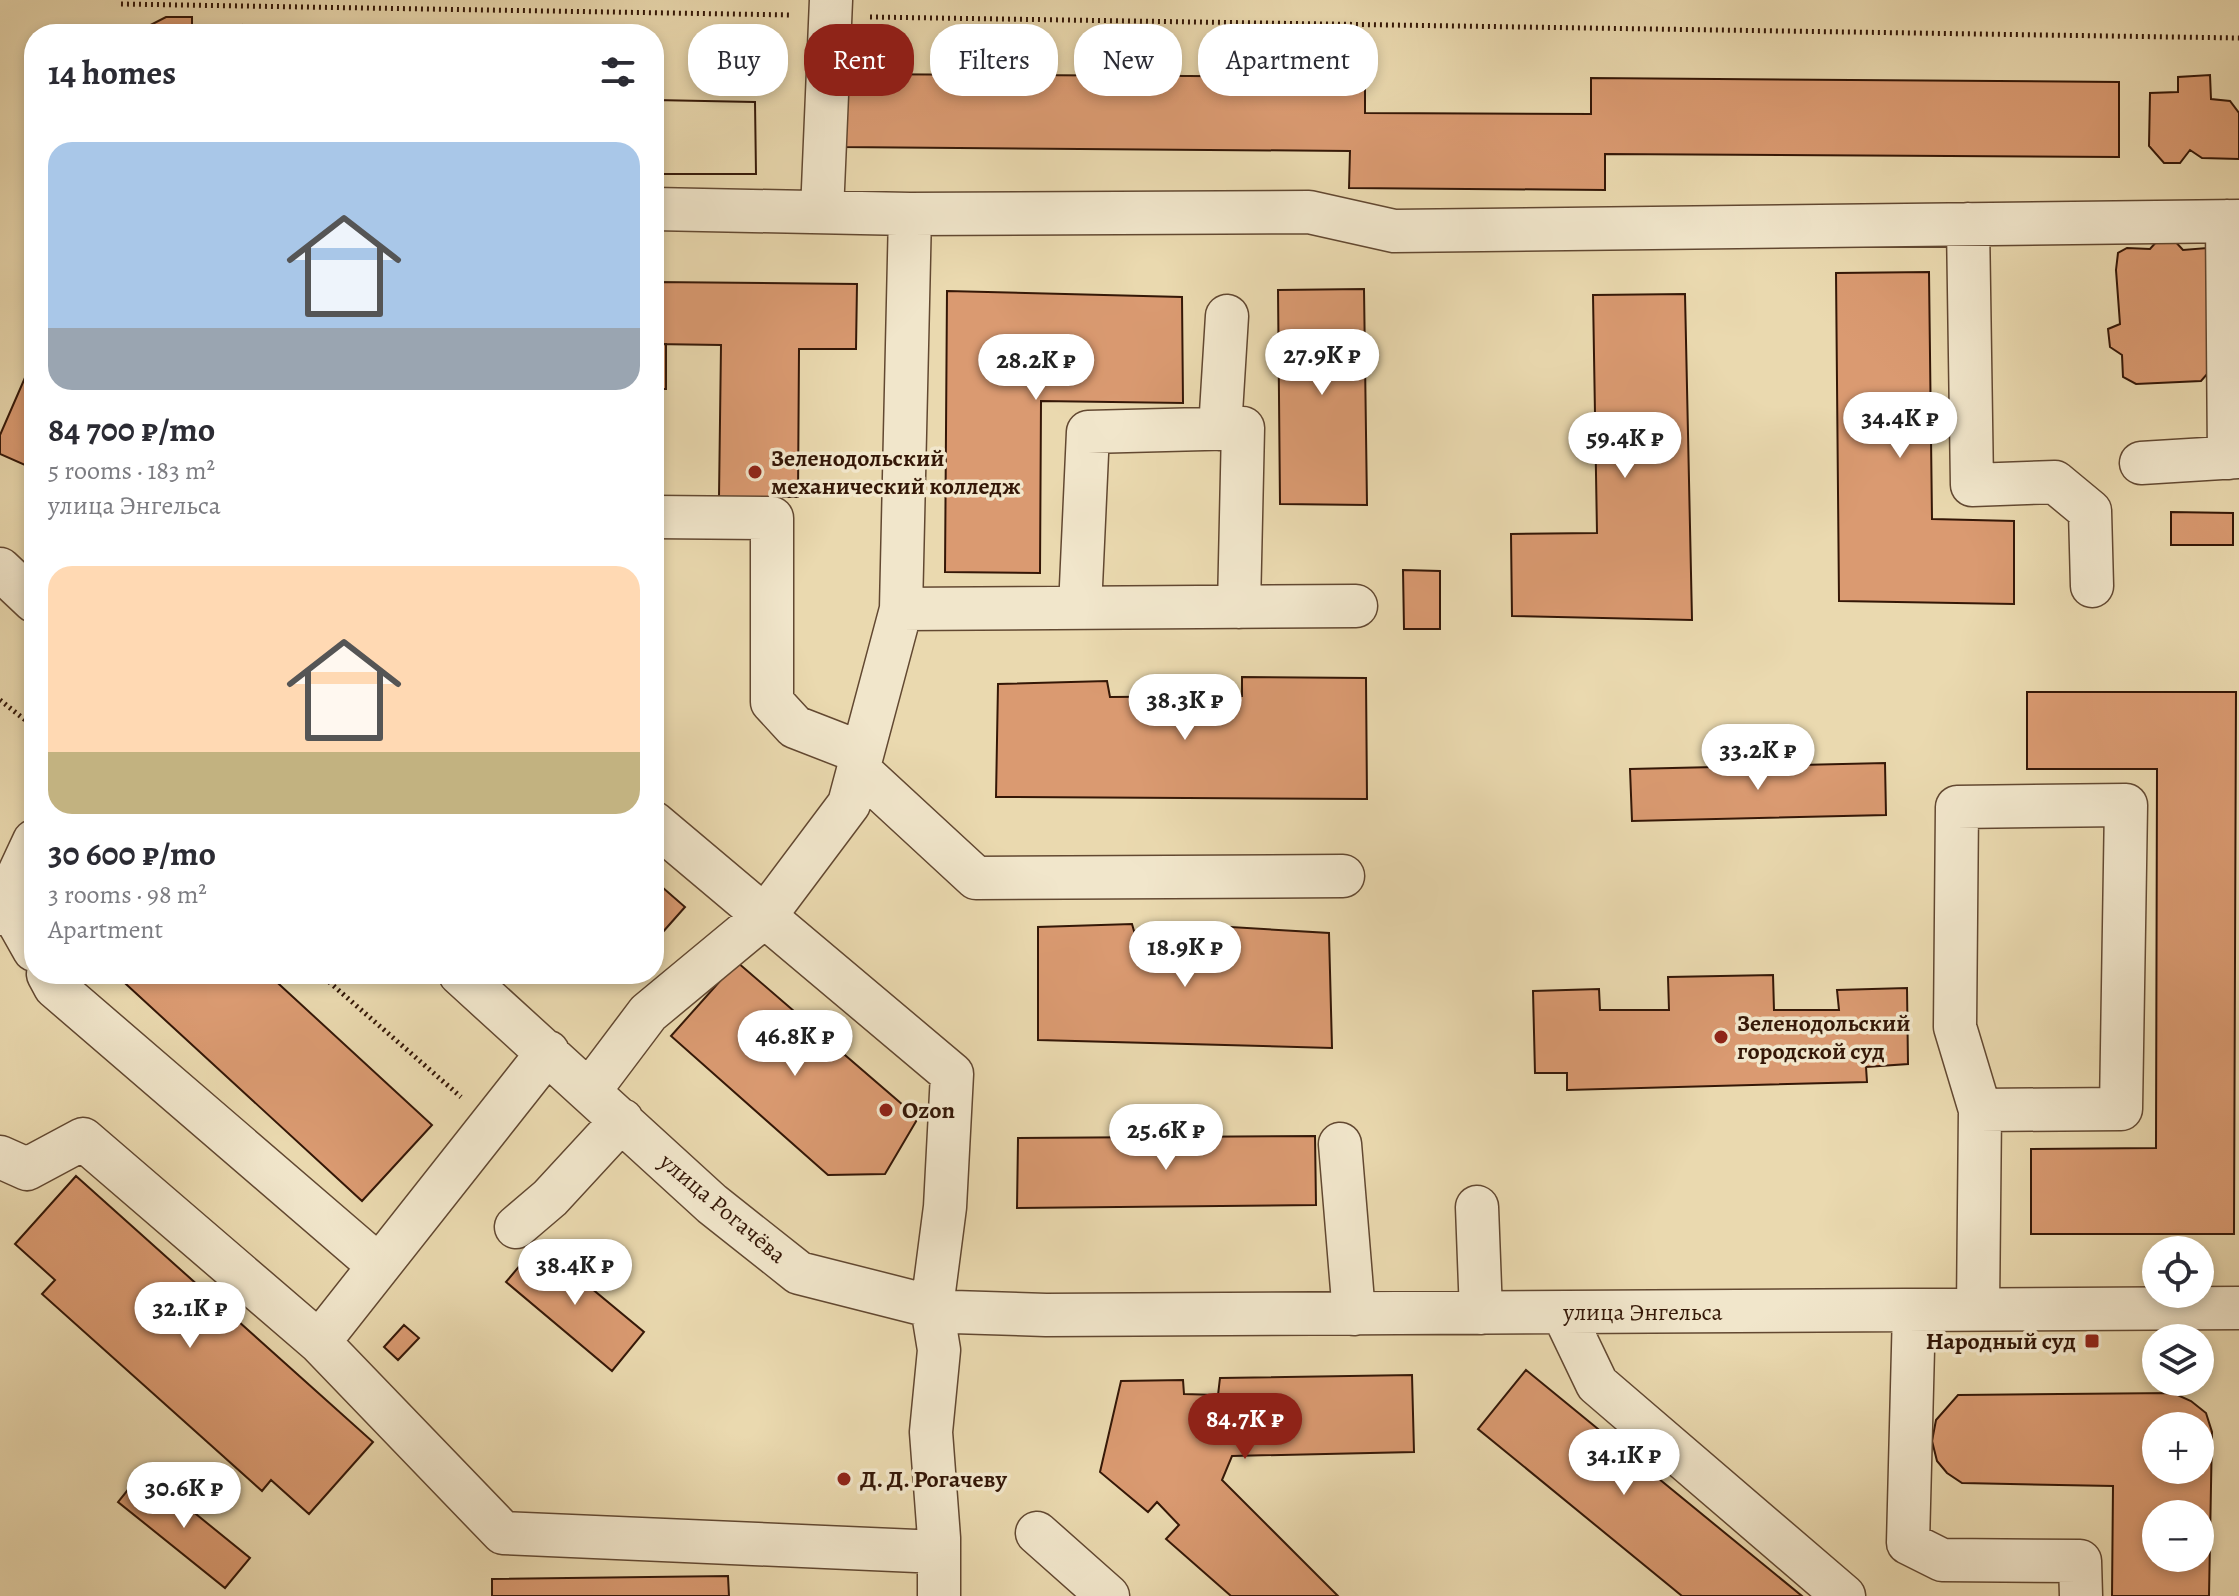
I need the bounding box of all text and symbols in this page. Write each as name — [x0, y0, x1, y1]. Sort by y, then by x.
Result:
chip: Buy — [688, 24, 788, 96]
chip: Rent — [804, 24, 914, 96]
chip: Filters — [930, 24, 1058, 96]
chip: New — [1074, 24, 1182, 96]
chip: Apartment — [1198, 24, 1378, 96]
text: 14 homes — [48, 49, 176, 96]
icon: filters — [596, 50, 640, 94]
icon: home — [272, 194, 416, 338]
pin: 27.9K ₽ — [1248, 329, 1396, 397]
pin: 28.2K ₽ — [962, 334, 1110, 402]
text: 27.9K ₽ — [1283, 337, 1361, 372]
text: 28.2K ₽ — [996, 342, 1076, 377]
pin: 34.4K ₽ — [1826, 392, 1974, 460]
text: 34.4K ₽ — [1861, 400, 1939, 435]
text: 84 700 ₽/mo — [48, 406, 215, 453]
pin: 59.4K ₽ — [1551, 412, 1699, 480]
text: 59.4K ₽ — [1586, 420, 1664, 455]
place label: Зеленодольский механический колледж — [771, 442, 1021, 502]
text: 5 rooms · 183 m² — [48, 453, 215, 488]
marker: Зеленодольский механический колледж — [746, 463, 764, 481]
text: улица Энгельса — [48, 488, 221, 523]
icon: home — [272, 618, 416, 762]
pin: 38.3K ₽ — [1111, 674, 1259, 742]
text: 38.3K ₽ — [1147, 682, 1223, 717]
pin: 33.2K ₽ — [1684, 724, 1832, 792]
text: 33.2K ₽ — [1720, 732, 1796, 767]
text: 30 600 ₽/mo — [48, 830, 216, 877]
text: 3 rooms · 98 m² — [48, 877, 207, 912]
text: Apartment — [48, 912, 163, 947]
pin: 18.9K ₽ — [1111, 921, 1259, 989]
text: 18.9K ₽ — [1147, 929, 1223, 964]
place label: Зеленодольский городской суд — [1737, 1007, 1910, 1067]
pin: 46.8K ₽ — [721, 1010, 869, 1078]
text: 46.8K ₽ — [756, 1018, 834, 1053]
marker: Зеленодольский городской суд — [1712, 1028, 1730, 1046]
place label: Ozon — [902, 1094, 956, 1126]
marker: Ozon — [877, 1101, 895, 1119]
pin: 25.6K ₽ — [1092, 1104, 1240, 1172]
text: 25.6K ₽ — [1127, 1112, 1205, 1147]
street label: улица Рогачёва — [652, 1145, 793, 1270]
map controls — [2142, 1236, 2214, 1572]
button: locate — [2142, 1236, 2214, 1308]
pin: 38.4K ₽ — [501, 1239, 649, 1307]
text: 38.4K ₽ — [536, 1247, 614, 1282]
pin: 32.1K ₽ — [116, 1282, 264, 1350]
text: 32.1K ₽ — [152, 1290, 228, 1325]
street label: улица Энгельса — [1562, 1296, 1723, 1328]
button: layers — [2142, 1324, 2214, 1396]
place label: Народный суд — [1926, 1325, 2076, 1357]
marker: Народный суд — [2083, 1332, 2101, 1350]
pin: 84.7K ₽ — [1171, 1393, 1319, 1461]
text: 84.7K ₽ — [1206, 1401, 1284, 1436]
button: + — [2142, 1412, 2214, 1484]
pin: 34.1K ₽ — [1550, 1429, 1698, 1497]
text: 34.1K ₽ — [1587, 1437, 1661, 1472]
pin: 30.6K ₽ — [110, 1462, 258, 1530]
place label: Д. Д. Рогачеву — [860, 1463, 1007, 1495]
text: 30.6K ₽ — [145, 1470, 223, 1505]
marker: Д. Д. Рогачеву — [835, 1470, 853, 1488]
button: − — [2142, 1500, 2214, 1572]

